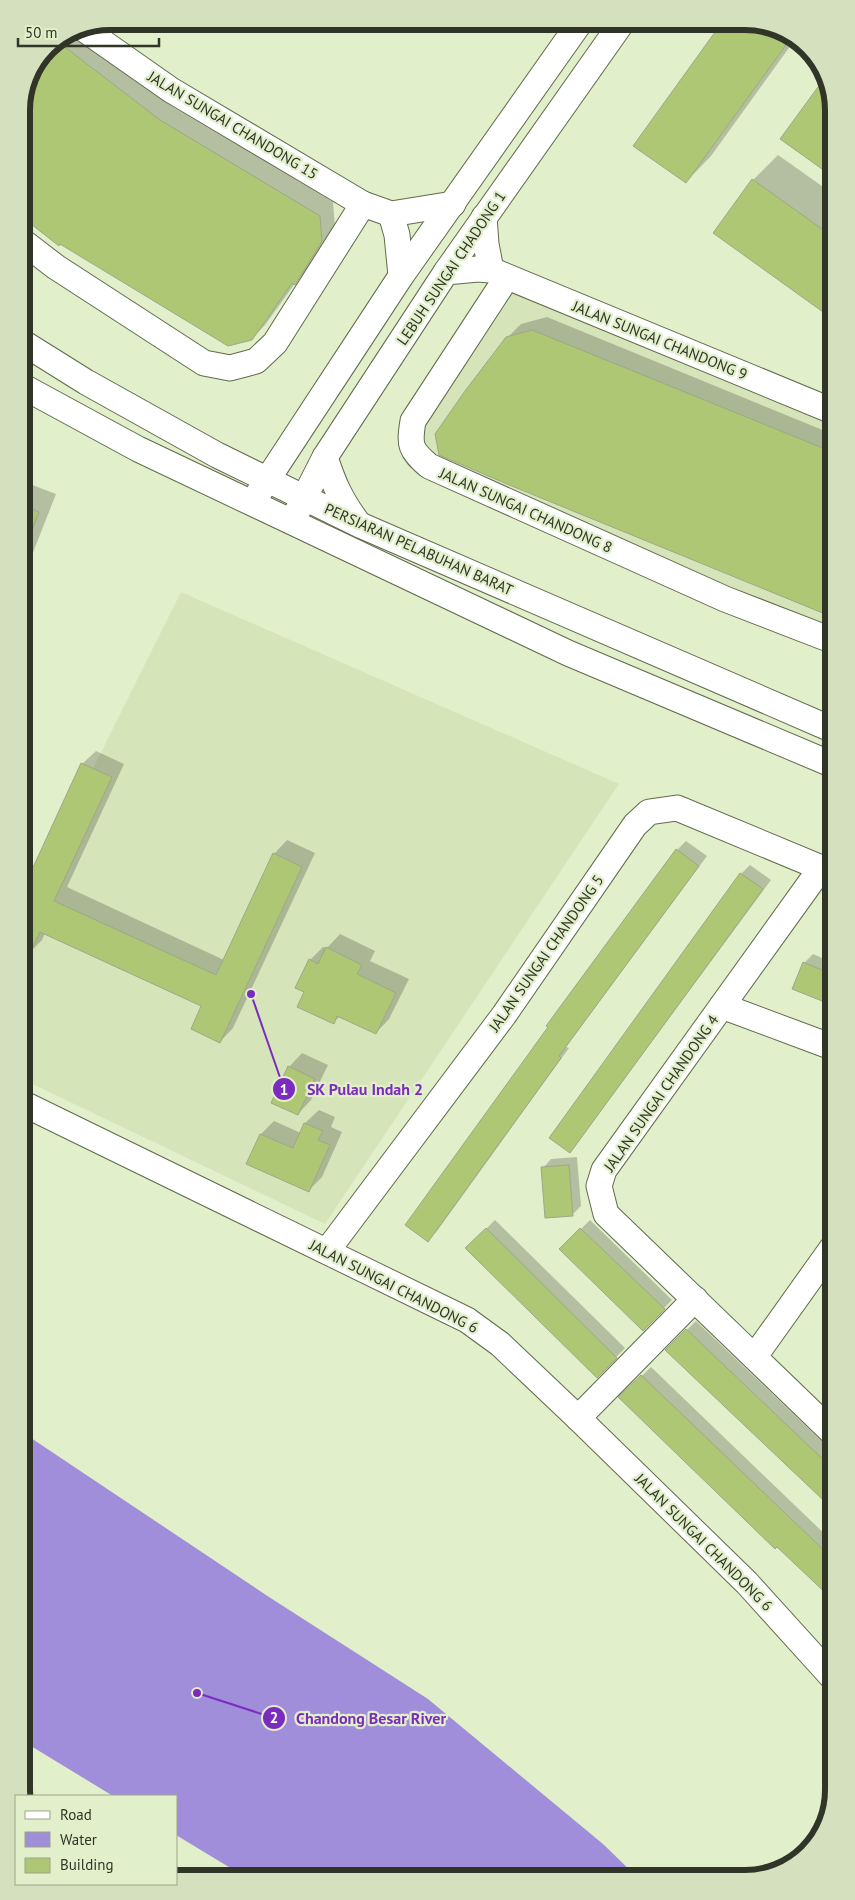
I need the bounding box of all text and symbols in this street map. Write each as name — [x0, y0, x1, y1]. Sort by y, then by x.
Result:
scale bar — [18, 15, 159, 47]
text: 50 m — [25, 23, 58, 42]
street label: JALAN SUNGAI CHANDONG 15 — [144, 66, 322, 183]
street label: LEBUH SUNGAI CHADONG 1 — [392, 187, 510, 349]
street label: JALAN SUNGAI CHANDONG 9 — [569, 296, 750, 384]
street label: JALAN SUNGAI CHANDONG 8 — [436, 463, 615, 557]
street label: PERSIARAN PELABUHAN BARAT — [322, 499, 517, 600]
street label: JALAN SUNGAI CHANDONG 5 — [484, 871, 607, 1036]
street label: JALAN SUNGAI CHANDONG 4 — [599, 1011, 722, 1176]
callout: SK Pulau Indah 2 — [271, 1074, 433, 1105]
text: SK Pulau Indah 2 — [307, 1079, 423, 1099]
text: 1 — [280, 1080, 288, 1099]
street label: JALAN SUNGAI CHANDONG 6 — [305, 1235, 482, 1337]
street label: JALAN SUNGAI CHANDONG 6 — [630, 1468, 777, 1615]
callout: Chandong Besar River — [261, 1703, 456, 1734]
text: 2 — [270, 1708, 278, 1727]
text: Chandong Besar River — [296, 1708, 446, 1728]
legend — [15, 1795, 178, 1885]
text: Road — [60, 1805, 92, 1824]
text: Water — [60, 1830, 97, 1849]
text: Building — [60, 1855, 114, 1874]

